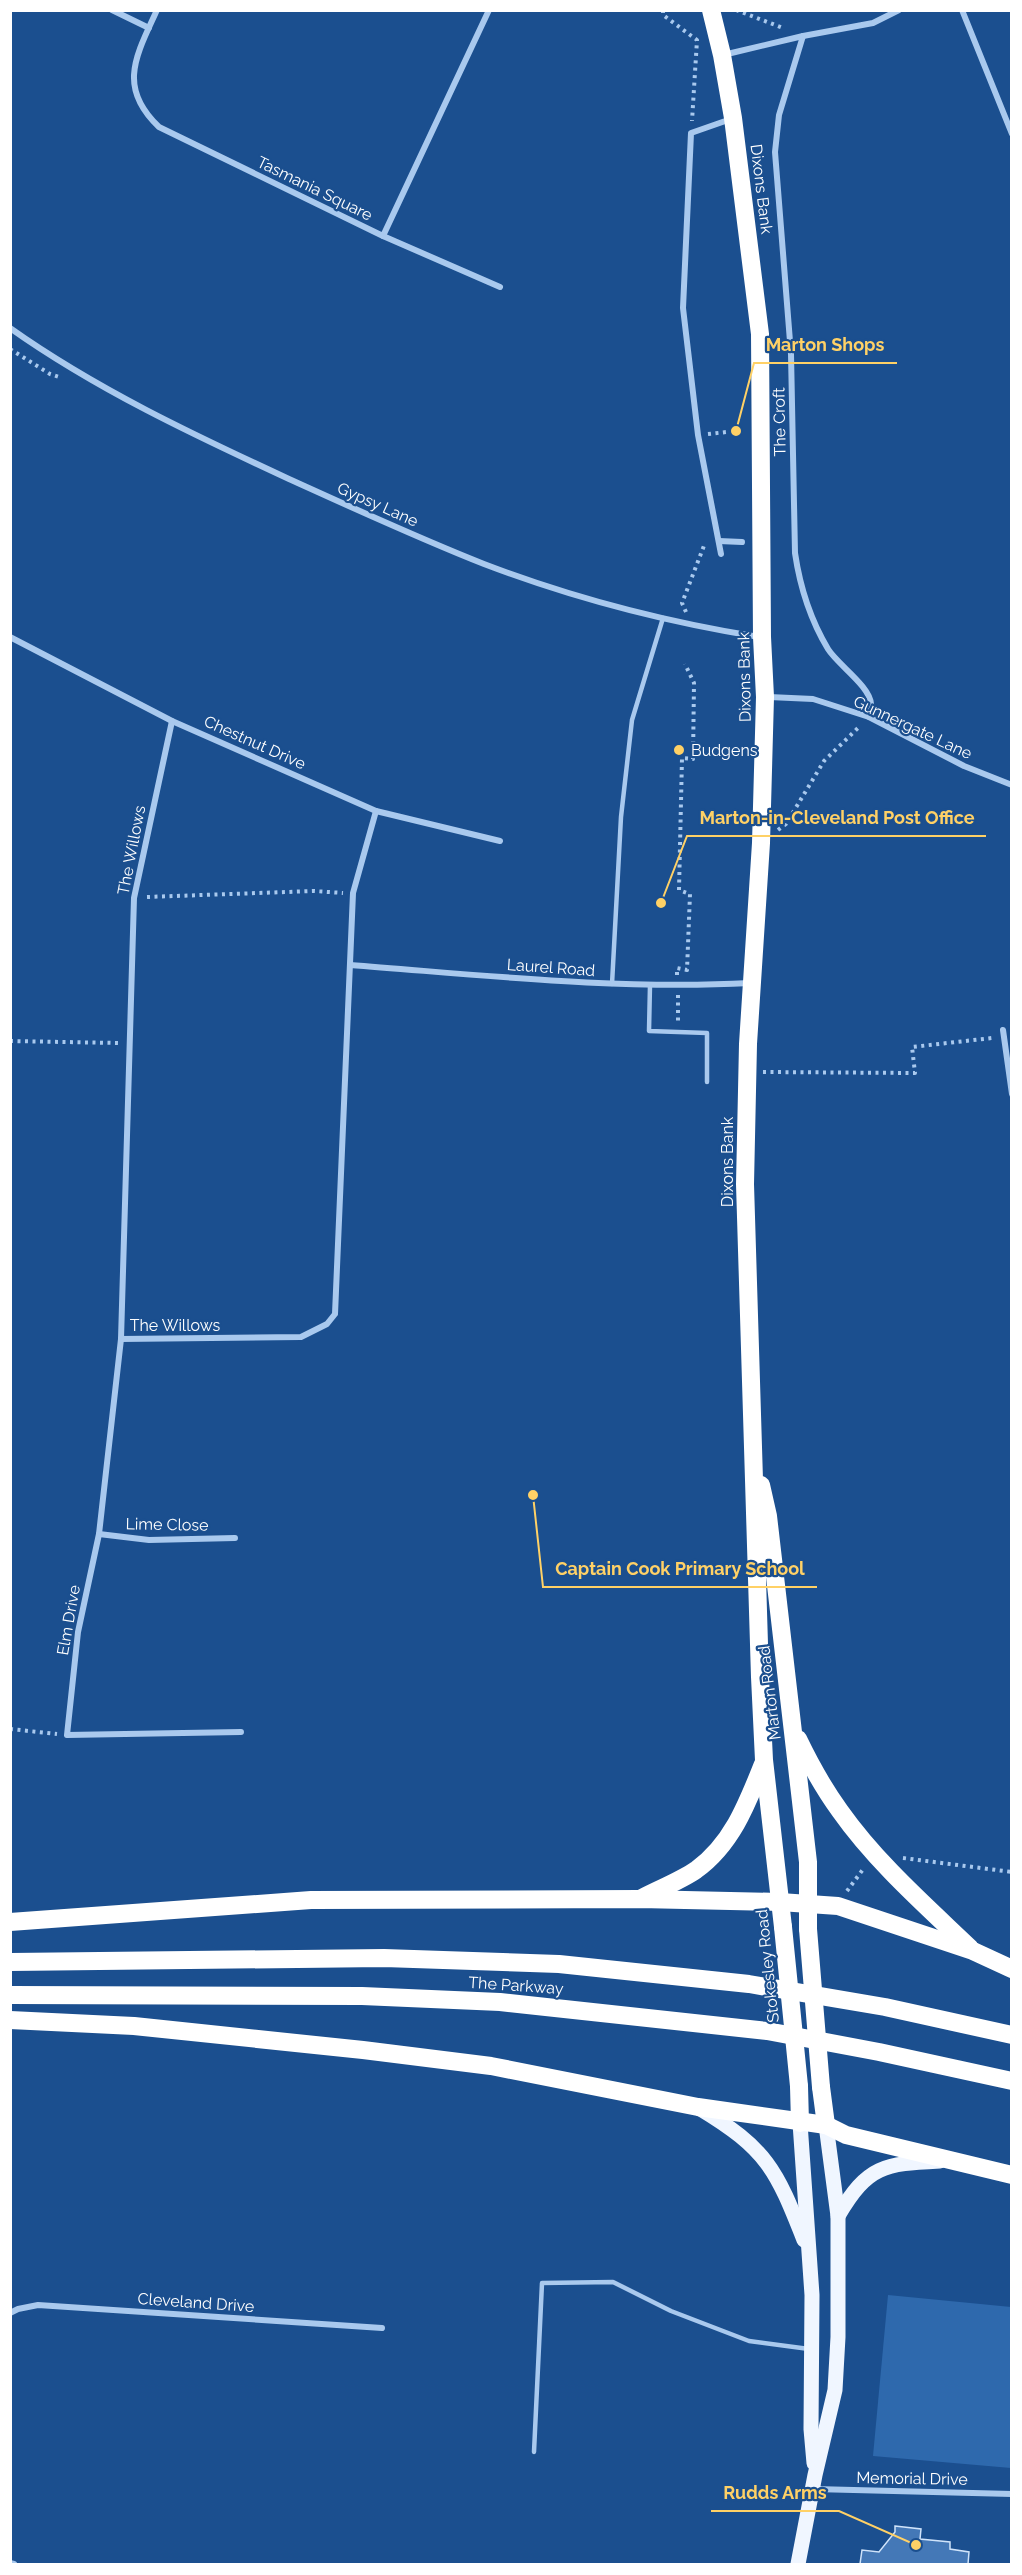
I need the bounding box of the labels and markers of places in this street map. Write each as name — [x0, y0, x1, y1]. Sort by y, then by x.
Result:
callout: Marton Shops — [754, 327, 897, 363]
place label: Budgens — [691, 741, 758, 760]
marker: Budgens — [672, 743, 686, 757]
callout: Marton-in-Cleveland Post Office — [687, 800, 986, 836]
callout: Captain Cook Primary School — [543, 1551, 817, 1587]
callout: Rudds Arms — [711, 2475, 839, 2511]

